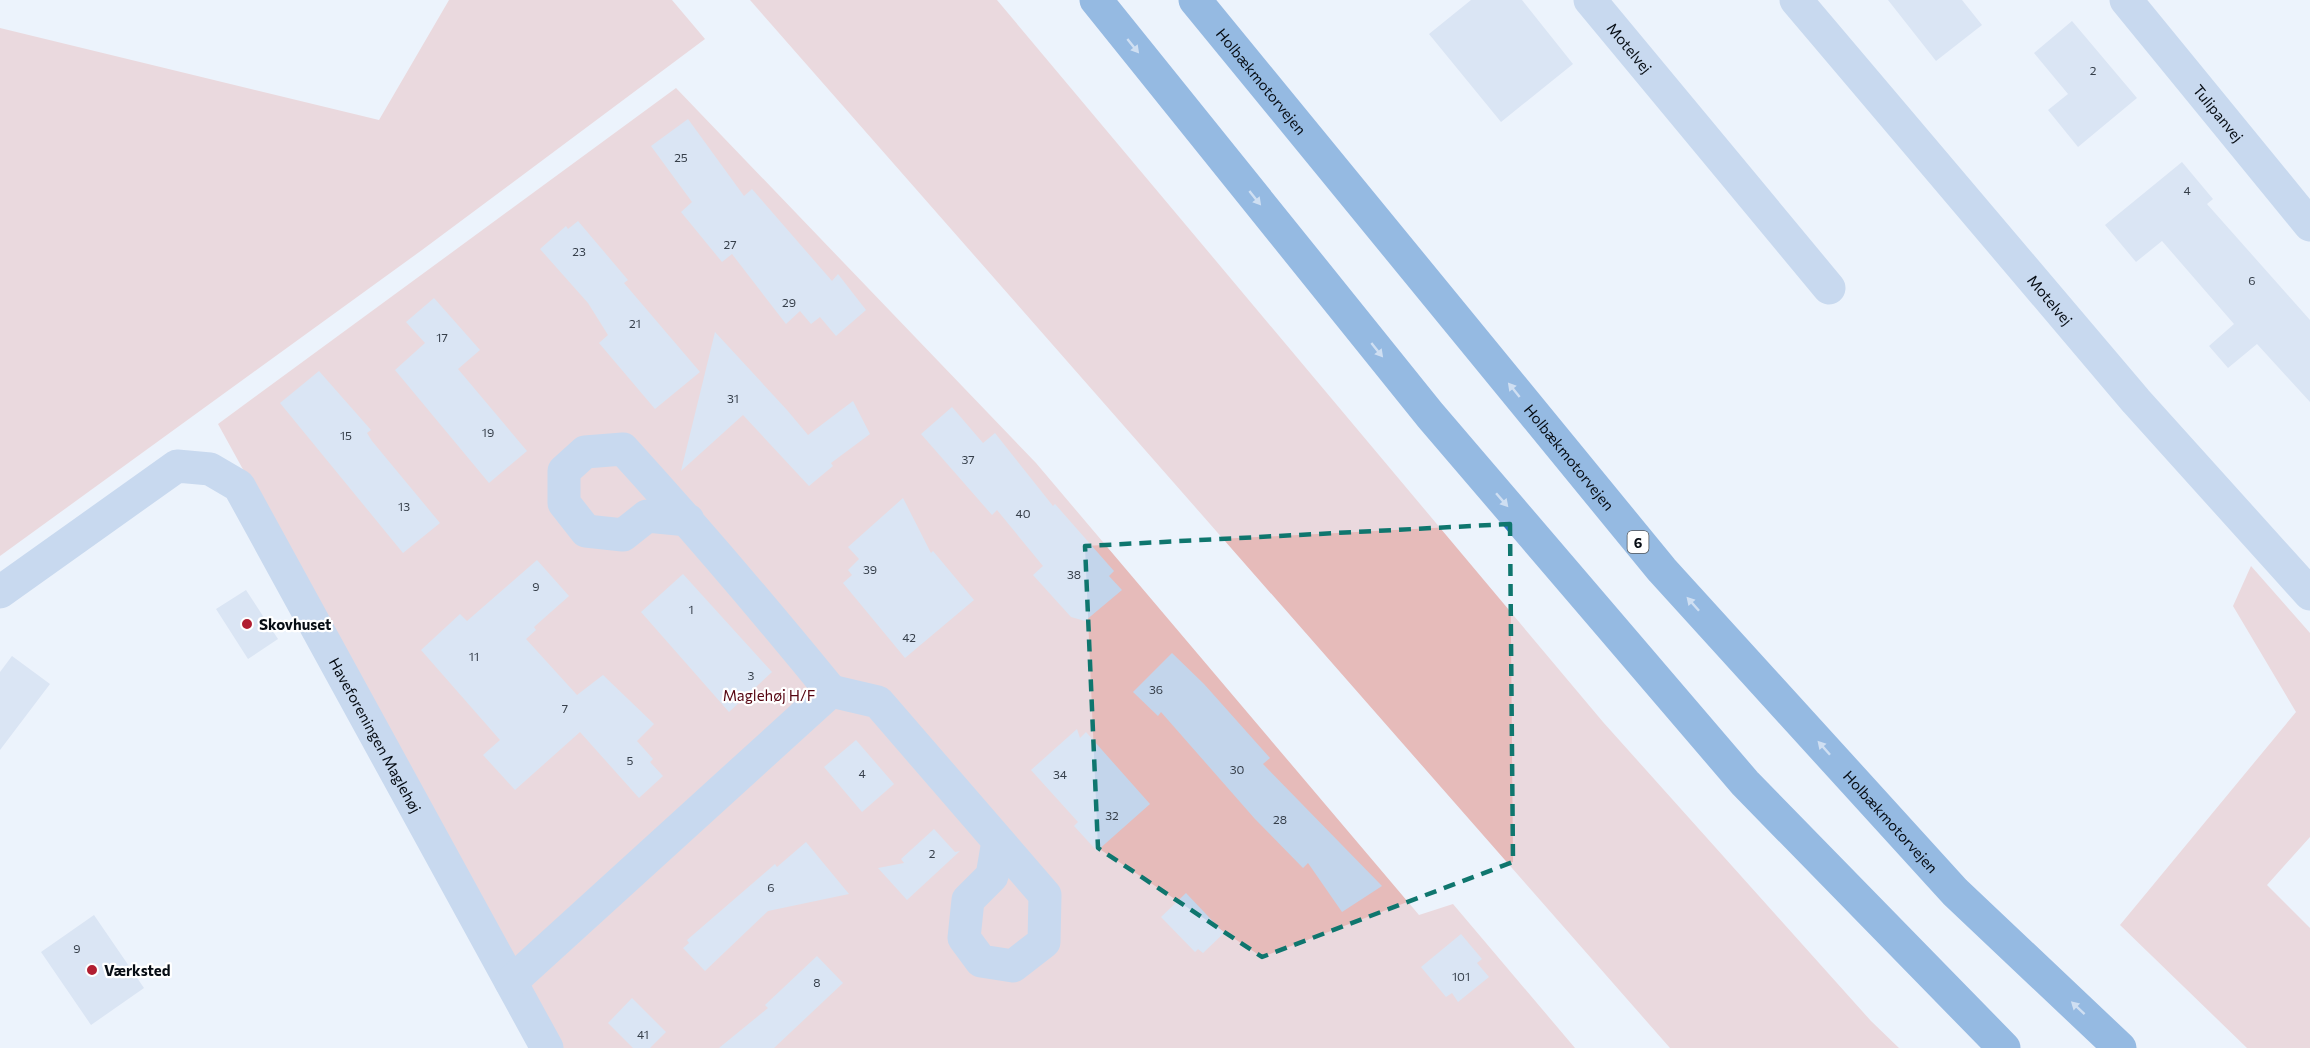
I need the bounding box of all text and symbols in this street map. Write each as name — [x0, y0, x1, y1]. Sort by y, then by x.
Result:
street label: Motelvej — [1603, 19, 1656, 77]
street label: Holbækmotorvejen — [1213, 24, 1310, 138]
one-way arrow — [1127, 38, 1139, 53]
house number: 2 — [2090, 63, 2097, 77]
street label: Tulipanvej — [2190, 81, 2247, 145]
house number: 25 — [674, 150, 688, 164]
house number: 4 — [2183, 183, 2191, 197]
one-way arrow — [1249, 190, 1262, 206]
house number: 27 — [724, 237, 736, 251]
house number: 23 — [572, 244, 586, 258]
street label: Motelvej — [2024, 271, 2076, 329]
house number: 6 — [2248, 273, 2256, 287]
house number: 29 — [782, 295, 796, 309]
house number: 21 — [629, 316, 641, 330]
house number: 17 — [436, 330, 448, 344]
one-way arrow — [1371, 342, 1384, 358]
one-way arrow — [1508, 383, 1521, 398]
house number: 31 — [727, 391, 739, 405]
street label: Holbækmotorvejen — [1521, 400, 1618, 514]
house number: 19 — [482, 425, 494, 439]
house number: 15 — [340, 428, 352, 442]
house number: 37 — [961, 452, 975, 466]
one-way arrow — [1495, 492, 1508, 507]
house number: 13 — [398, 499, 410, 513]
house number: 40 — [1015, 506, 1031, 520]
road number: 6 — [1628, 531, 1648, 553]
house number: 39 — [863, 562, 877, 576]
house number: 38 — [1067, 567, 1081, 581]
house number: 9 — [532, 579, 540, 593]
one-way arrow — [1686, 597, 1700, 612]
house number: 1 — [688, 602, 694, 616]
place label: Skovhuset — [259, 615, 331, 633]
marker: Skovhuset — [240, 617, 254, 631]
house number: 42 — [902, 630, 916, 644]
house number: 11 — [469, 649, 479, 663]
street label: Haveforeningen Maglehøj — [326, 654, 425, 816]
house number: 3 — [748, 668, 755, 682]
house number: 36 — [1149, 682, 1163, 696]
park label: Maglehøj H/F — [723, 686, 815, 704]
house number: 7 — [562, 701, 568, 715]
one-way arrow — [1817, 741, 1831, 756]
house number: 5 — [627, 753, 634, 767]
house number: 30 — [1230, 762, 1245, 776]
house number: 4 — [858, 766, 866, 780]
house number: 34 — [1053, 767, 1067, 781]
street label: Holbækmotorvejen — [1840, 767, 1942, 876]
house number: 32 — [1105, 808, 1119, 822]
house number: 28 — [1273, 812, 1287, 826]
house number: 2 — [929, 846, 936, 860]
house number: 6 — [767, 880, 775, 894]
house number: 9 — [73, 941, 81, 955]
place label: Værksted — [104, 961, 171, 979]
marker: Værksted — [85, 963, 99, 977]
house number: 101 — [1452, 969, 1470, 983]
house number: 8 — [813, 975, 821, 989]
one-way arrow — [2070, 1001, 2085, 1015]
house number: 41 — [637, 1027, 649, 1041]

